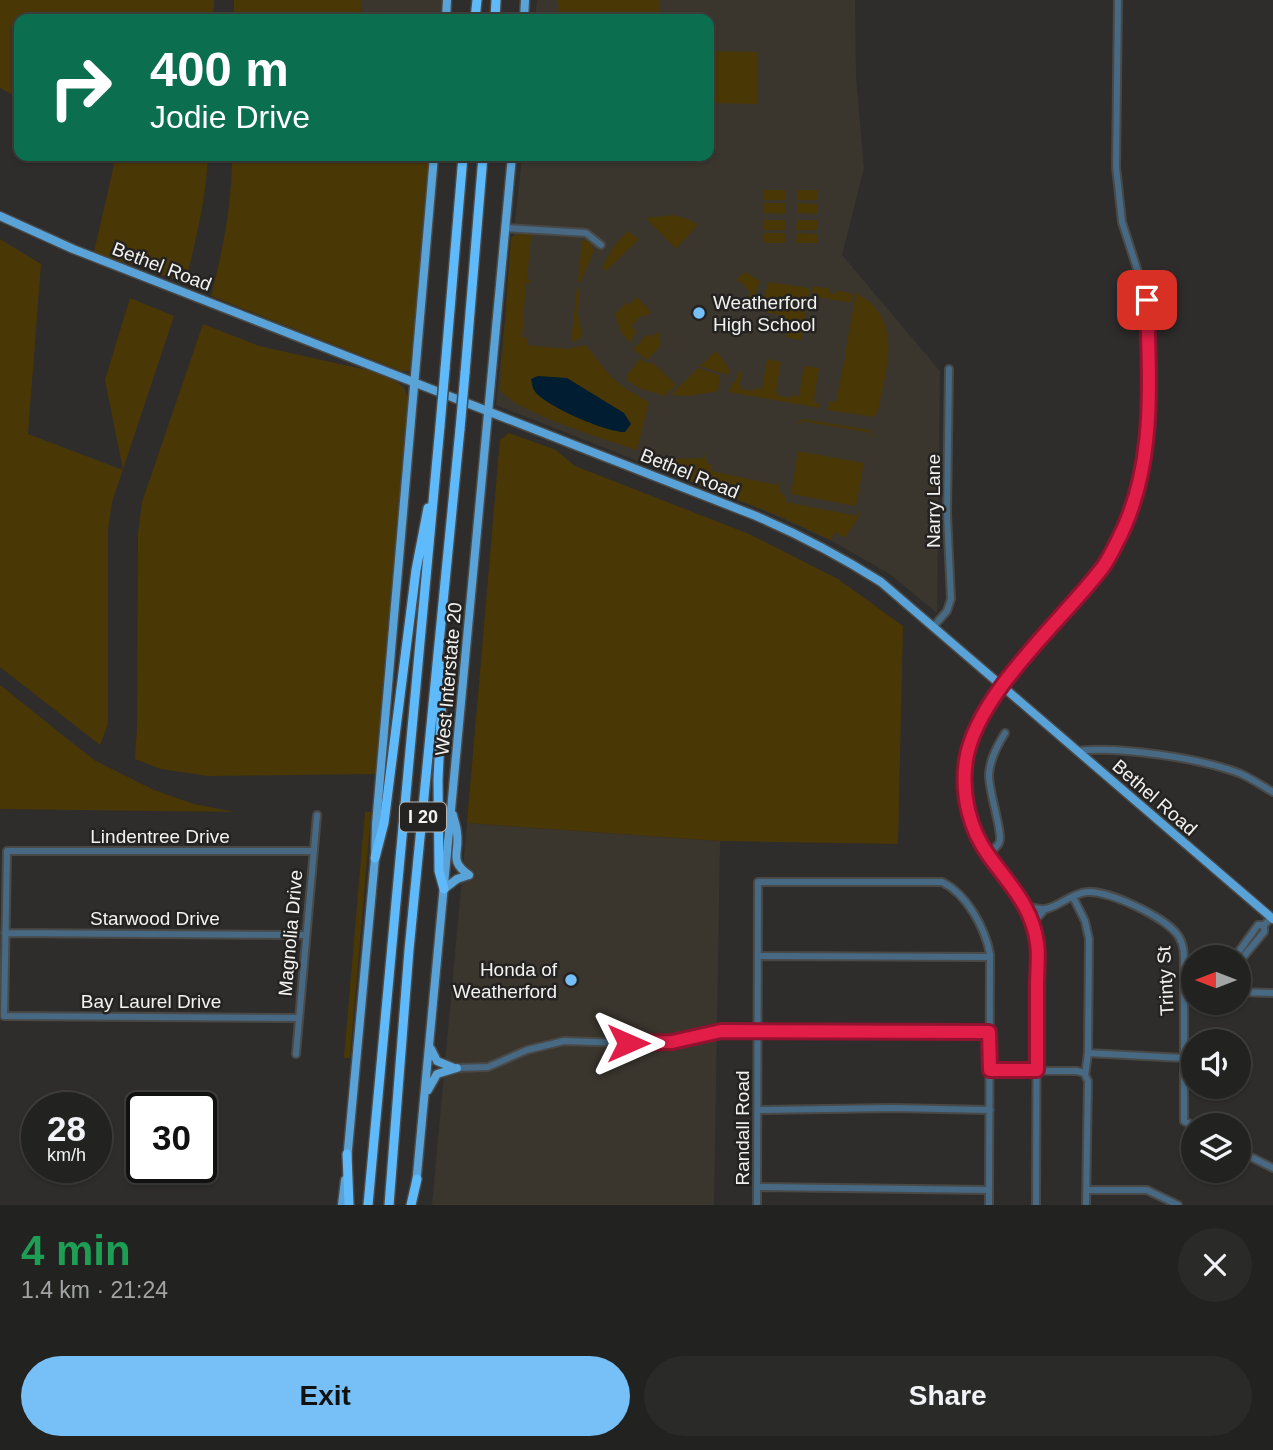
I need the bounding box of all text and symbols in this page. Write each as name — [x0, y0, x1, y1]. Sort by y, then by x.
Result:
icon: right — [35, 42, 126, 133]
text: 400 m — [150, 42, 289, 96]
text: Jodie Drive — [150, 99, 310, 135]
street label: Bethel Road — [109, 238, 214, 295]
pin — [1117, 270, 1177, 330]
icon: arrive — [1128, 281, 1166, 319]
place label: Weatherford High School — [713, 292, 817, 335]
marker: Weatherford High School — [691, 305, 707, 321]
street label: Bethel Road — [637, 444, 742, 503]
street label: Narry Lane — [923, 454, 944, 548]
street label: West Interstate 20 — [431, 601, 466, 757]
street label: Bethel Road — [1108, 755, 1201, 840]
road number: I 20 — [400, 802, 446, 832]
street label: Lindentree Drive — [90, 826, 230, 847]
street label: Magnolia Drive — [275, 869, 306, 997]
street label: Starwood Drive — [90, 908, 220, 929]
street label: Trinty St — [1153, 945, 1178, 1016]
north arrow — [1181, 945, 1251, 1015]
map controls — [1181, 945, 1251, 1183]
place label: Honda of Weatherford — [453, 959, 558, 1002]
marker: Honda of Weatherford — [563, 972, 579, 988]
street label: Bay Laurel Drive — [81, 991, 221, 1012]
position arrow — [591, 1006, 665, 1080]
button: sound — [1181, 1029, 1251, 1099]
street label: Randall Road — [732, 1070, 753, 1186]
speed limit sign: 30 — [126, 1092, 217, 1183]
text: 28 — [47, 1109, 86, 1148]
button: layers — [1181, 1113, 1251, 1183]
text: km/h — [47, 1145, 86, 1165]
text: 4 min — [21, 1227, 131, 1274]
button: close — [1178, 1228, 1252, 1302]
text: 1.4 km · 21:24 — [21, 1277, 168, 1303]
button: Exit — [21, 1356, 630, 1436]
button: Share — [644, 1356, 1252, 1436]

